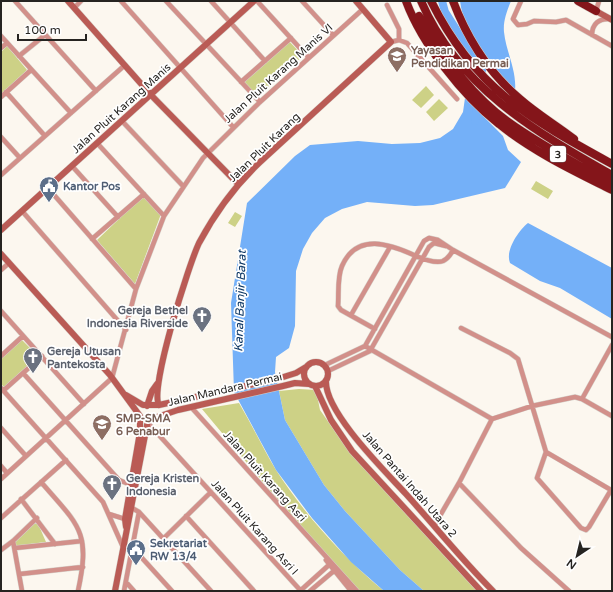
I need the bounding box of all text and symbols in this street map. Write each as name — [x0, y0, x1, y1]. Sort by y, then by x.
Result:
scale bar — [18, 16, 86, 42]
street label: Jalan Pluit Karang Manis VI — [221, 21, 335, 126]
text: 100 m — [24, 23, 61, 37]
place label: Yayasan Pendidikan Permai — [411, 44, 509, 70]
school or university icon: Yayasan Pendidikan Permai — [386, 45, 408, 73]
street label: Jalan Pluit Karang Manis — [69, 61, 173, 156]
street label: Jalan Pluit Karang — [226, 110, 303, 185]
road number: 3 — [550, 146, 566, 162]
public building icon: Kantor Pos — [38, 175, 60, 203]
place label: Kantor Pos — [63, 180, 121, 193]
water label: Kanal Banjir Barat — [231, 248, 249, 352]
place label: Gereja Bethel Indonesia Riverside — [87, 304, 189, 330]
church icon: Gereja Bethel Indonesia Riverside — [191, 305, 213, 333]
place label: Gereja Utusan Pantekosta — [47, 345, 121, 371]
church icon: Gereja Utusan Pantekosta — [22, 346, 44, 374]
street label: Jalan Mandara Permai — [167, 370, 283, 409]
place label: SMP-SMA 6 Penabur — [116, 412, 171, 438]
school or university icon: SMP-SMA 6 Penabur — [91, 413, 113, 441]
street label: Jalan Pluit Karang Asri — [221, 428, 309, 524]
street label: Jalan Pantai Indah Utara 2 — [360, 428, 459, 540]
place label: Gereja Kristen Indonesia — [126, 472, 200, 498]
church icon: Gereja Kristen Indonesia — [101, 473, 123, 501]
street label: Jalan Pluit Karang Asri I — [209, 477, 301, 577]
north arrow — [557, 536, 597, 576]
place label: Sekretariat RW 13/4 — [150, 537, 208, 563]
public building icon: Sekretariat RW 13/4 — [125, 538, 147, 566]
text: N — [564, 556, 579, 572]

